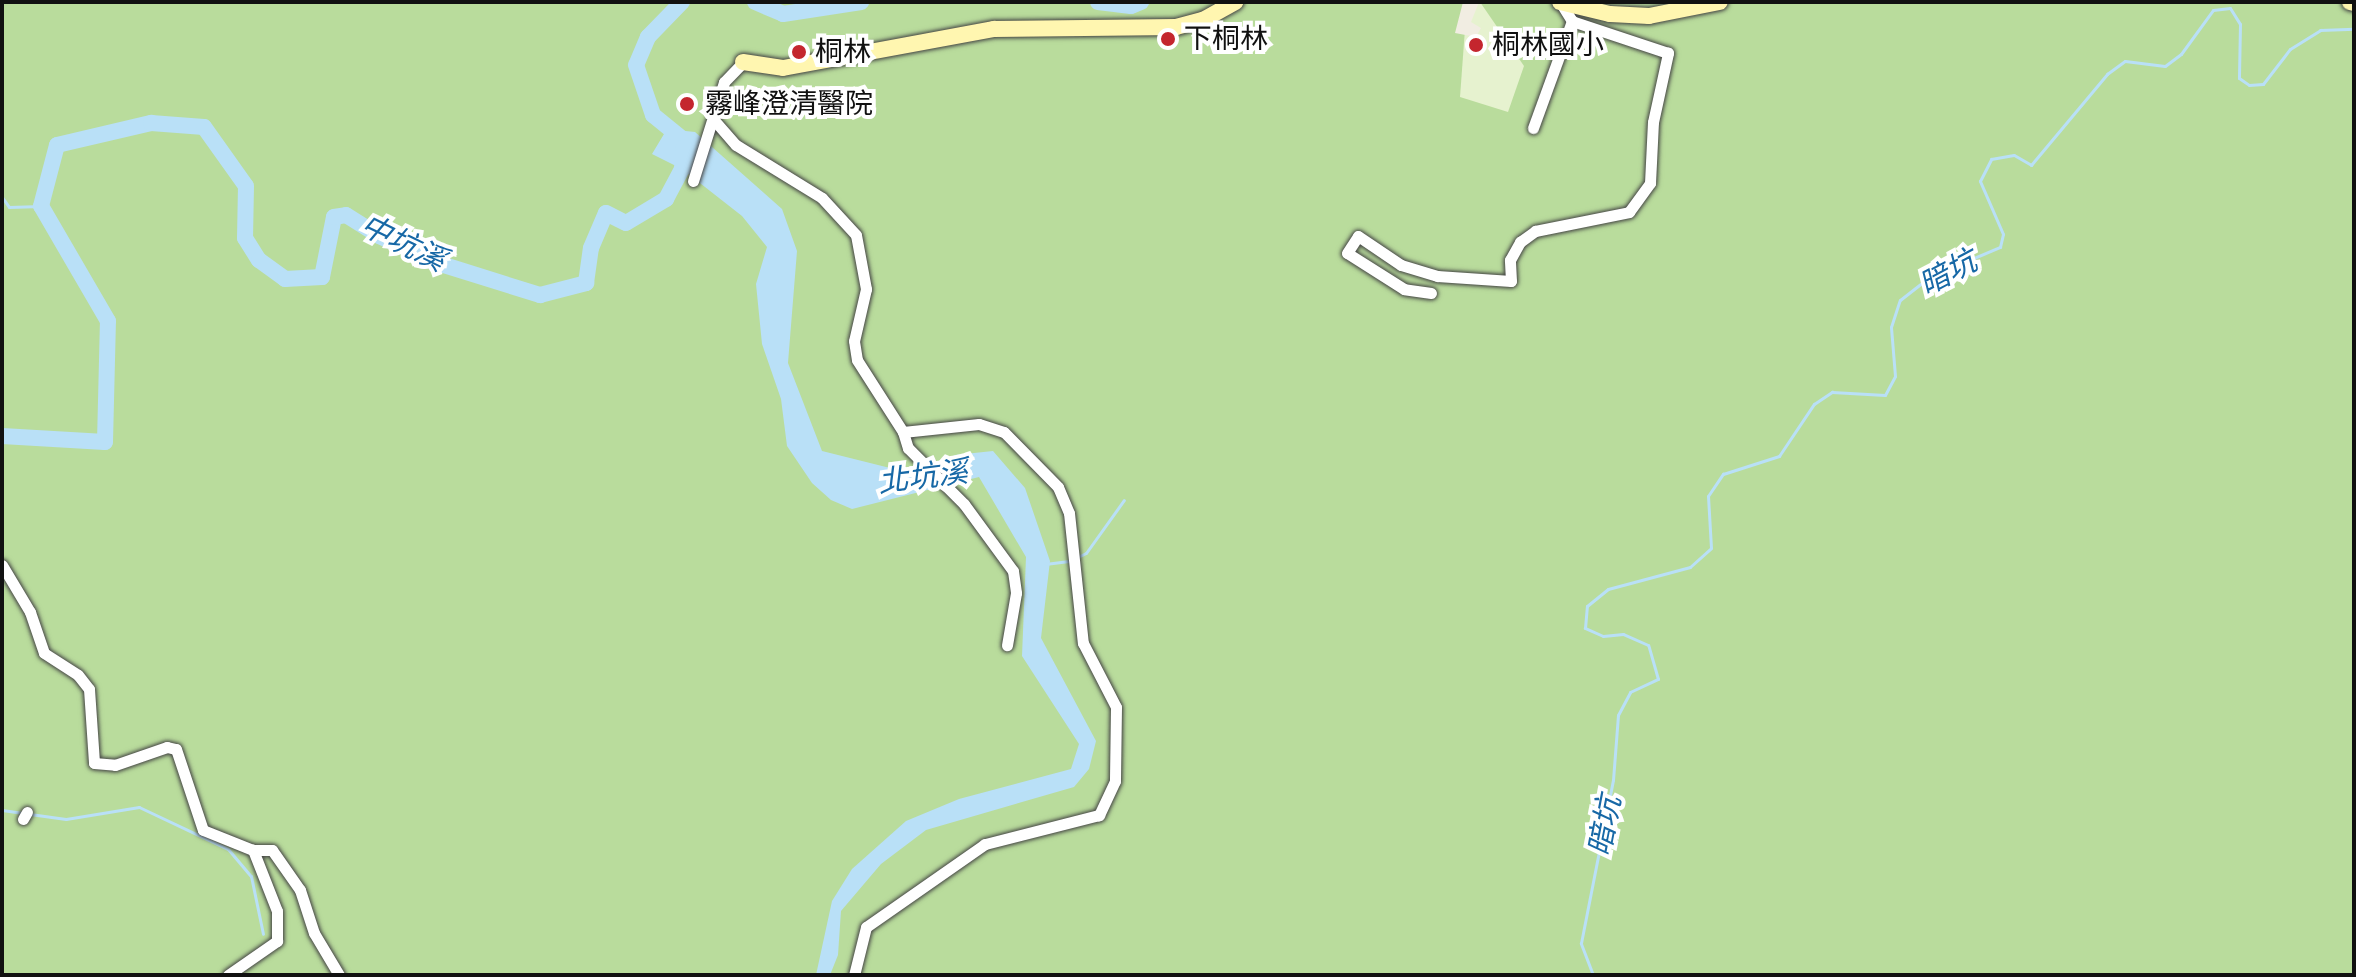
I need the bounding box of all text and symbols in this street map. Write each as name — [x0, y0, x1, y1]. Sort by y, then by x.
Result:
place label: 下桐林 — [1184, 22, 1268, 56]
place label: 桐林國小 — [1492, 28, 1604, 62]
marker: 下桐林 — [1159, 30, 1177, 48]
place label: 桐林 — [815, 35, 871, 69]
marker: 桐林國小 — [1467, 36, 1485, 54]
marker: 桐林 — [790, 43, 808, 61]
place label: 霧峰澄清醫院 — [705, 87, 873, 121]
marker: 霧峰澄清醫院 — [676, 93, 698, 115]
water label: 中坑溪 — [355, 207, 451, 279]
water label: 暗坑 — [1913, 243, 1983, 303]
water label: 北坑溪 — [876, 454, 970, 500]
water label: 暗坑 — [1582, 793, 1628, 859]

